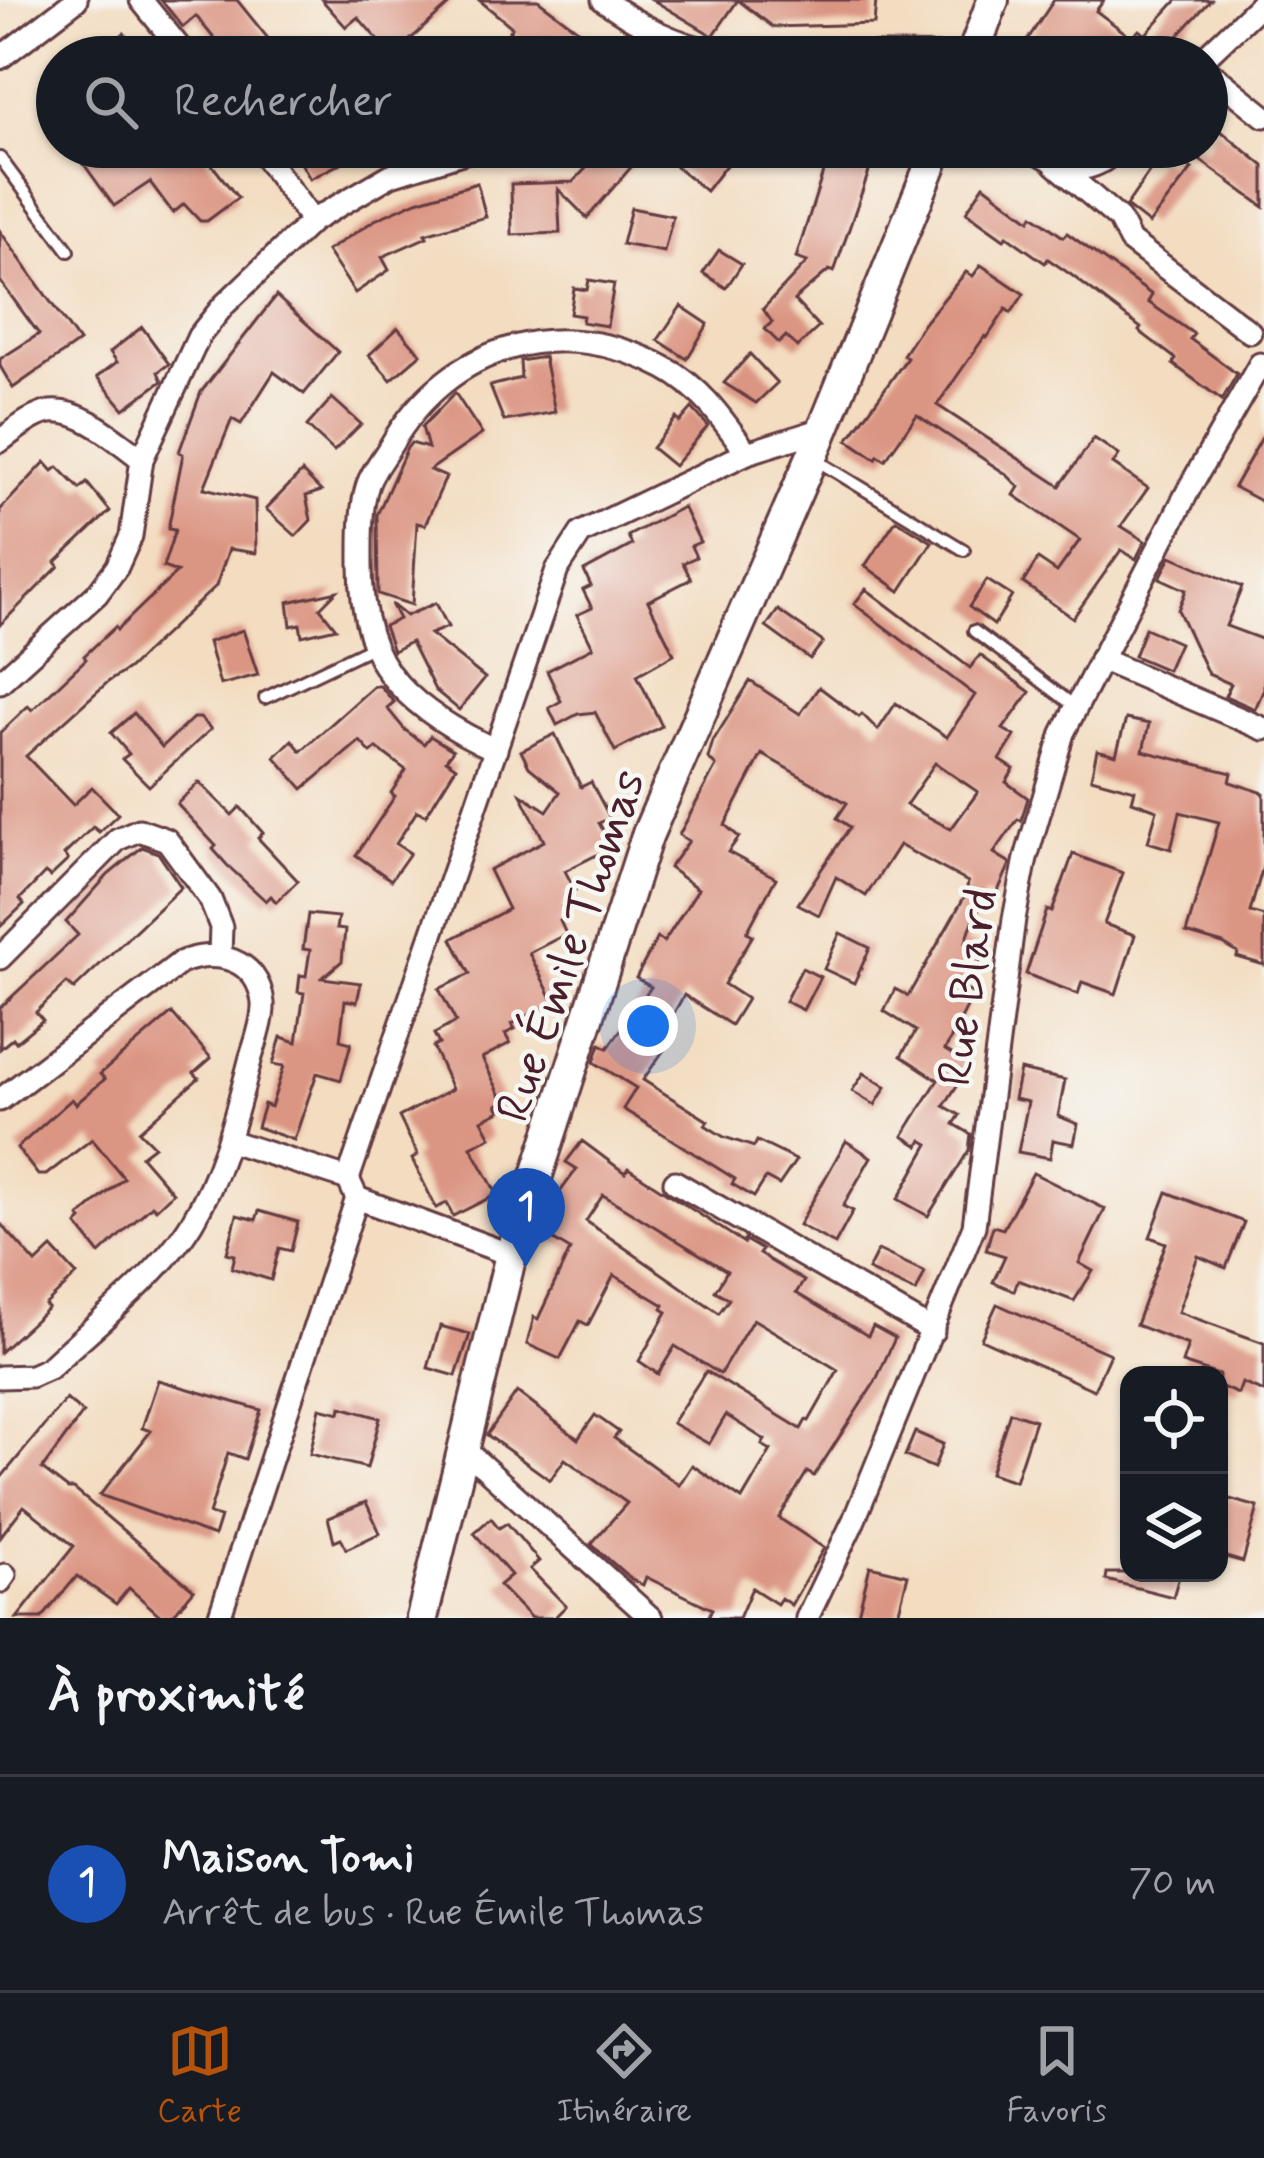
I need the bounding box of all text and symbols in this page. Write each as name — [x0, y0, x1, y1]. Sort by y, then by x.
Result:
search box — [36, 36, 1228, 168]
icon: search — [78, 69, 144, 135]
text: Rechercher — [174, 73, 393, 132]
street label: Rue Émile Thomas — [483, 762, 662, 1131]
street label: Rue Blard — [924, 885, 1014, 1090]
your location — [618, 996, 678, 1056]
pin: 1 — [487, 1168, 565, 1267]
map controls — [1120, 1366, 1228, 1582]
button: locate — [1120, 1366, 1228, 1474]
button: layers — [1120, 1474, 1228, 1582]
text: À proximité — [48, 1663, 304, 1729]
text: Maison Tomi — [162, 1829, 414, 1888]
text: 1 — [78, 1858, 96, 1909]
text: 70 m — [1128, 1858, 1216, 1909]
text: Arrêt de bus · Rue Émile Thomas — [162, 1888, 704, 1939]
tab: Carte — [157, 2018, 242, 2134]
tab: Itinéraire — [556, 2018, 692, 2134]
tab: Favoris — [1007, 2018, 1107, 2134]

